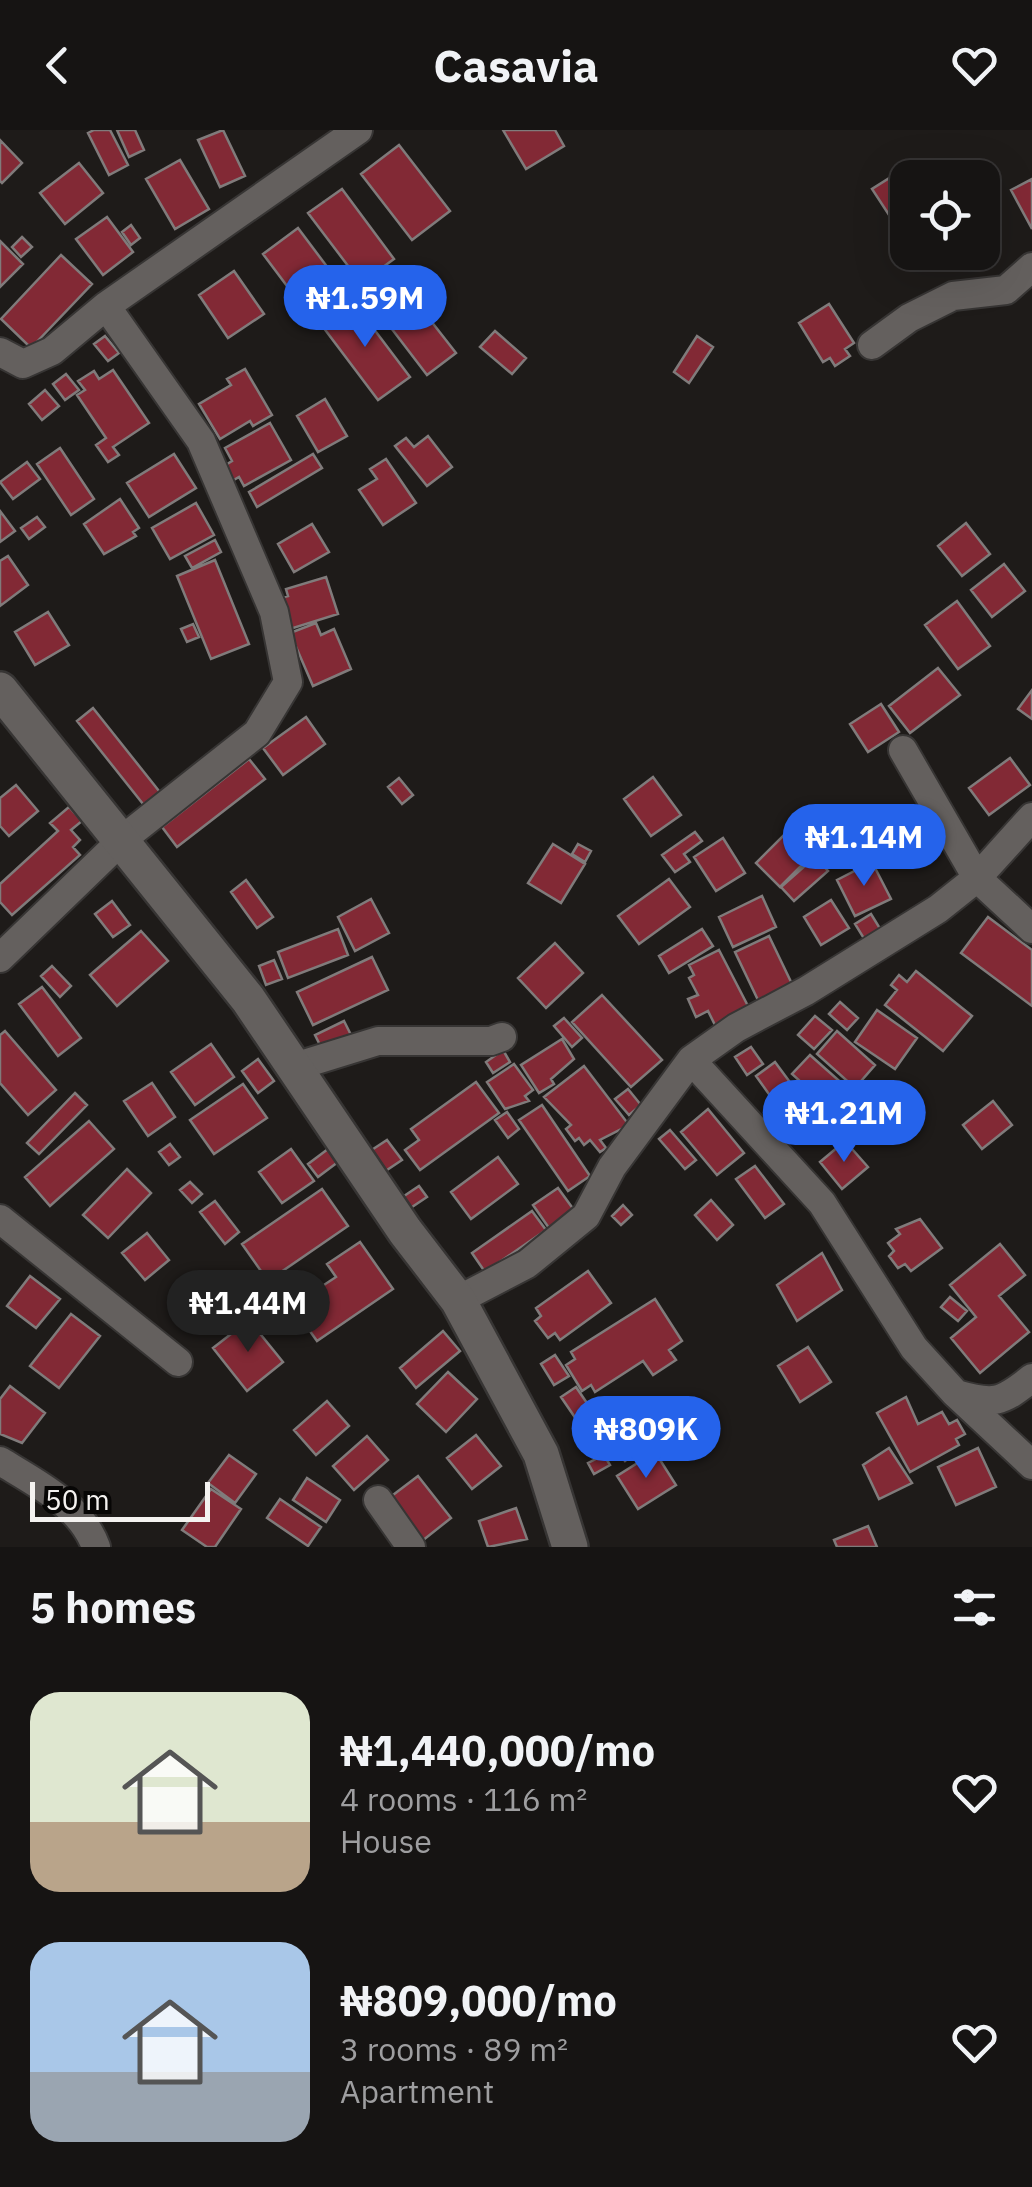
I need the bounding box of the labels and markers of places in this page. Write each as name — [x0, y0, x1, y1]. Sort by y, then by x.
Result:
pin: ₦1.59M — [284, 265, 446, 350]
pin: ₦1.14M — [783, 804, 945, 889]
pin: ₦1.21M — [763, 1080, 925, 1165]
pin: ₦1.44M — [167, 1270, 329, 1355]
pin: ₦809K — [576, 1396, 716, 1481]

